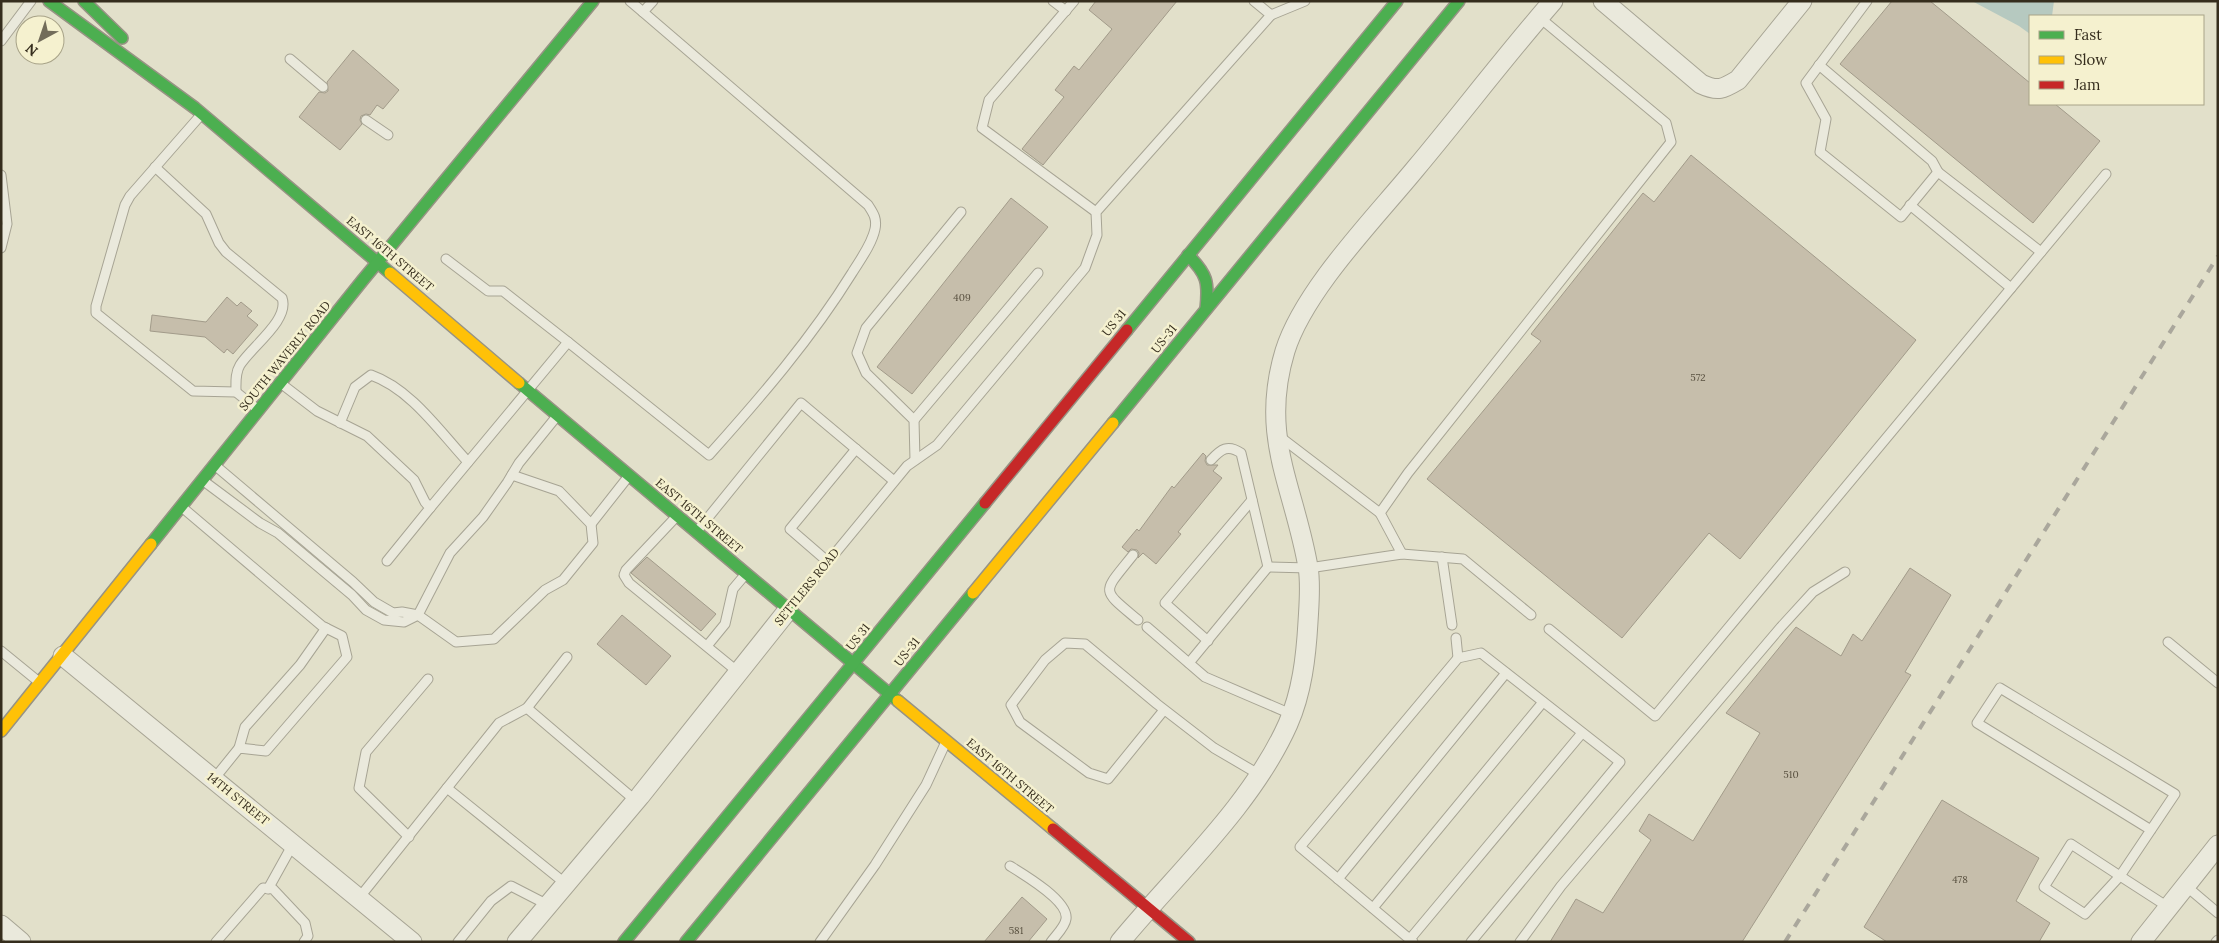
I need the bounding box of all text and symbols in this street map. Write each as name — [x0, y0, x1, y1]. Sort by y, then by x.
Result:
north arrow — [15, 15, 65, 65]
legend — [2029, 15, 2204, 105]
text: Fast — [2074, 25, 2102, 44]
text: N — [22, 39, 42, 60]
text: Slow — [2074, 50, 2107, 69]
text: Jam — [2073, 75, 2101, 94]
street label: EAST 16TH STREET — [344, 213, 437, 295]
house number: 409 — [953, 291, 971, 304]
street label: SOUTH WAVERLY ROAD — [236, 298, 334, 414]
street label: US 31 — [1098, 306, 1129, 339]
street label: US-31 — [1148, 321, 1180, 356]
house number: 572 — [1690, 371, 1706, 384]
street label: EAST 16TH STREET — [653, 475, 746, 557]
street label: SETTLERS ROAD — [771, 545, 842, 628]
street label: US 31 — [842, 620, 873, 653]
street label: US-31 — [891, 634, 923, 669]
street label: EAST 16TH STREET — [964, 735, 1057, 817]
house number: 510 — [1783, 768, 1799, 781]
street label: 14TH STREET — [204, 769, 273, 828]
house number: 478 — [1952, 873, 1968, 886]
house number: 581 — [1009, 924, 1024, 937]

